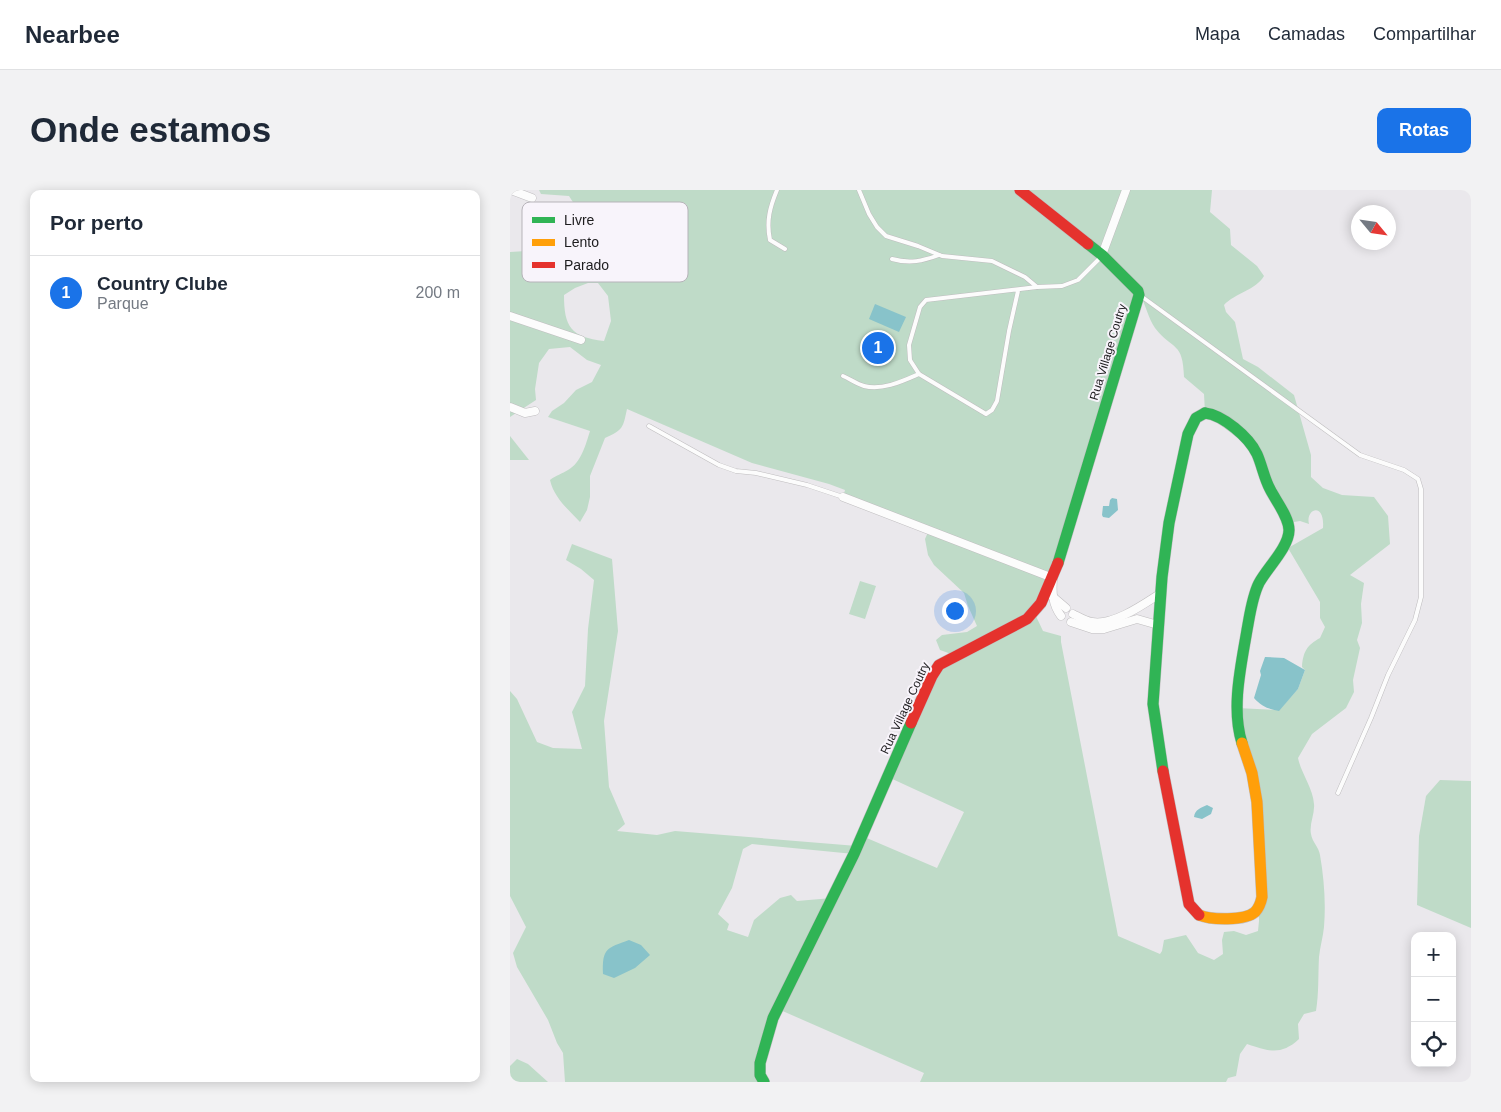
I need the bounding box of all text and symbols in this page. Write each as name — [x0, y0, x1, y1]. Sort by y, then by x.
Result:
text: Nearbee — [25, 21, 120, 48]
text: Mapa — [1195, 24, 1240, 44]
text: Camadas — [1268, 24, 1345, 44]
text: Compartilhar — [1373, 24, 1476, 44]
button: Rotas — [1377, 108, 1471, 153]
text: Onde estamos — [30, 110, 271, 149]
legend — [522, 202, 688, 282]
north arrow — [1351, 205, 1396, 250]
text: Por perto — [50, 211, 143, 234]
text: Livre — [564, 212, 595, 228]
text: Lento — [564, 234, 599, 250]
text: Parado — [564, 257, 609, 273]
text: Country Clube — [97, 273, 228, 294]
text: 1 — [62, 284, 70, 301]
text: 200 m — [416, 284, 460, 301]
text: Parque — [97, 295, 149, 312]
street label: Rua Village Coutry — [1087, 302, 1129, 402]
pin: 1 — [862, 329, 894, 367]
your location — [942, 598, 968, 624]
street label: Rua Village Coutry — [878, 660, 932, 756]
map controls — [1411, 932, 1456, 1067]
button: + — [1411, 932, 1456, 977]
button: − — [1411, 977, 1456, 1022]
button: locate — [1411, 1022, 1456, 1067]

